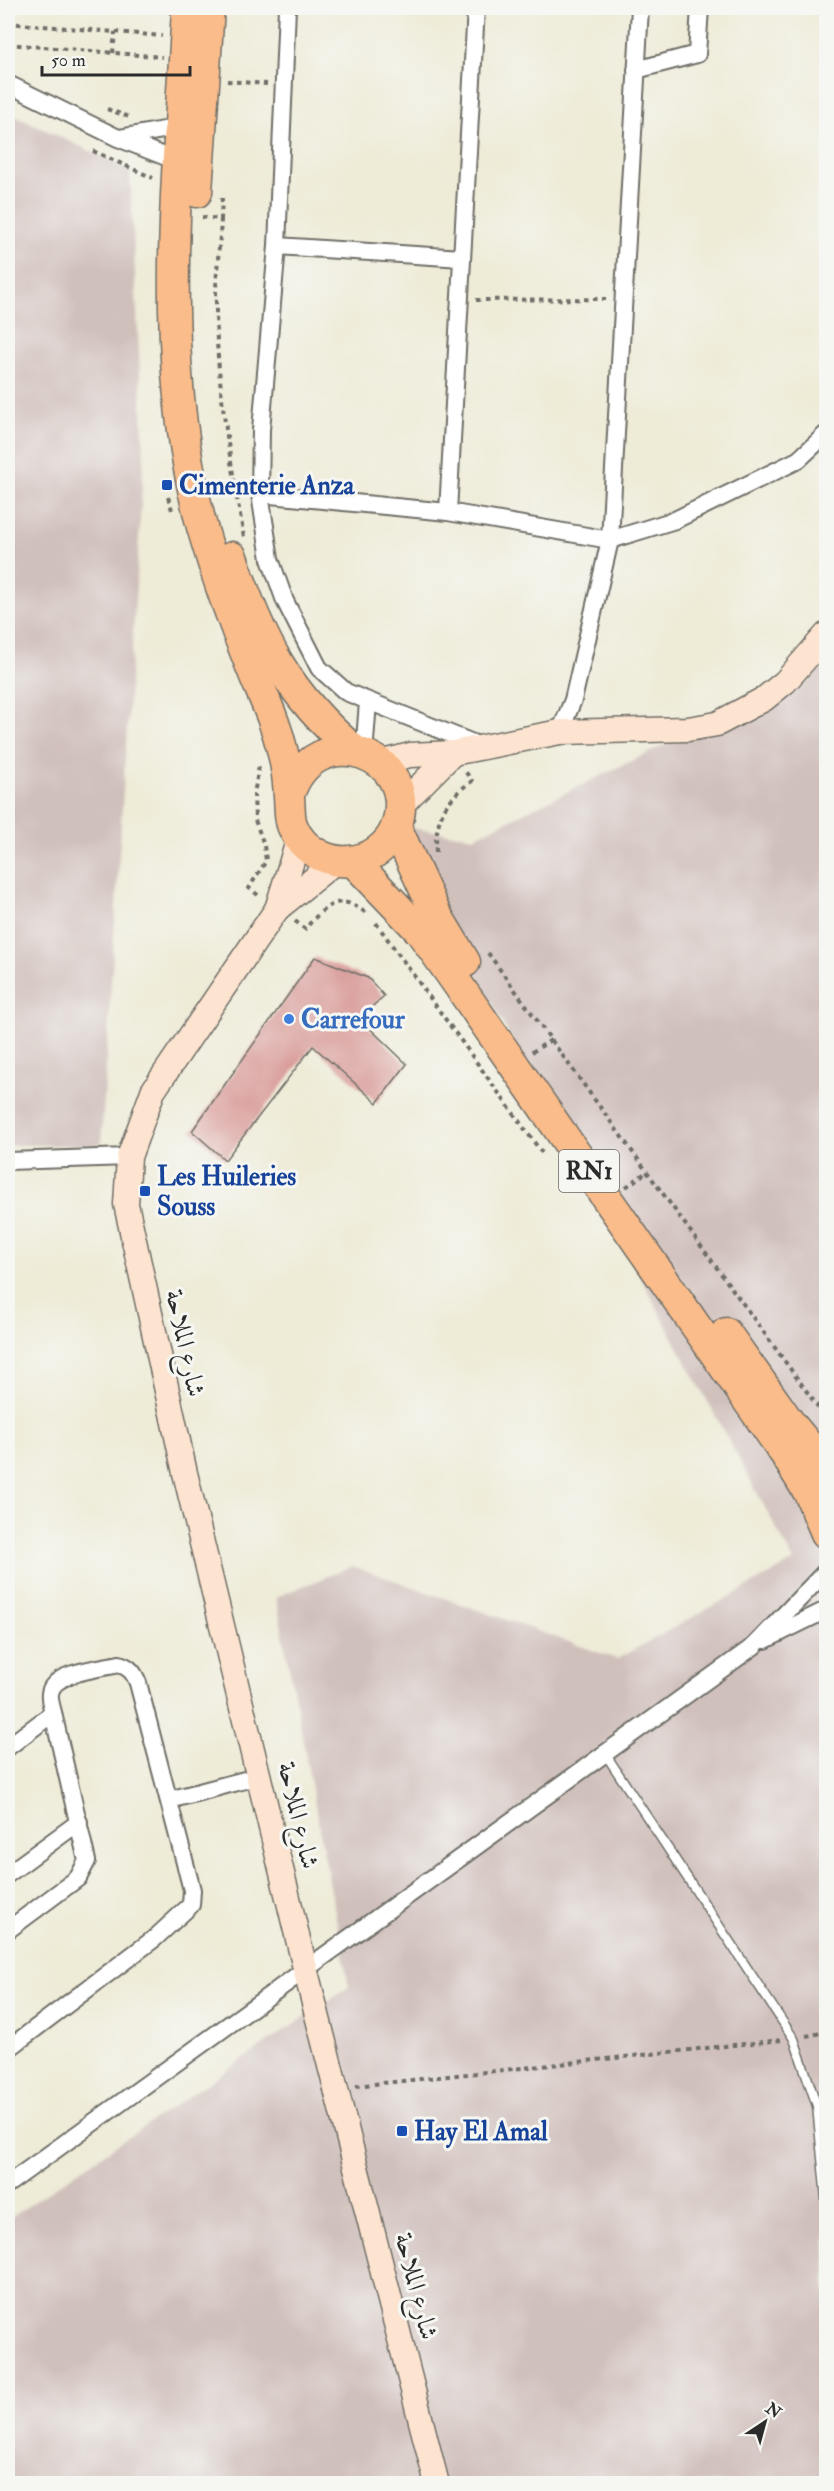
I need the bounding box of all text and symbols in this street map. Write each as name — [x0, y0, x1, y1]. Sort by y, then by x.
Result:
scale bar — [42, 39, 190, 77]
text: 50 m — [51, 49, 86, 72]
place label: Cimenterie Anza — [179, 470, 356, 502]
marker: Cimenterie Anza — [160, 478, 174, 492]
place label: Carrefour — [301, 1004, 405, 1036]
marker: Carrefour — [282, 1012, 296, 1026]
road number: RN1 — [559, 1150, 619, 1192]
place label: Les Huileries Souss — [157, 1161, 296, 1223]
marker: Les Huileries Souss — [138, 1184, 152, 1198]
street label: شارع الملاحة — [153, 1287, 212, 1401]
street label: شارع الملاحة — [265, 1758, 326, 1873]
place label: Hay El Amal — [414, 2116, 548, 2149]
marker: Hay El Amal — [395, 2124, 409, 2138]
street label: شارع الملاحة — [382, 2229, 445, 2344]
north arrow — [735, 2392, 795, 2452]
text: N — [761, 2398, 785, 2423]

